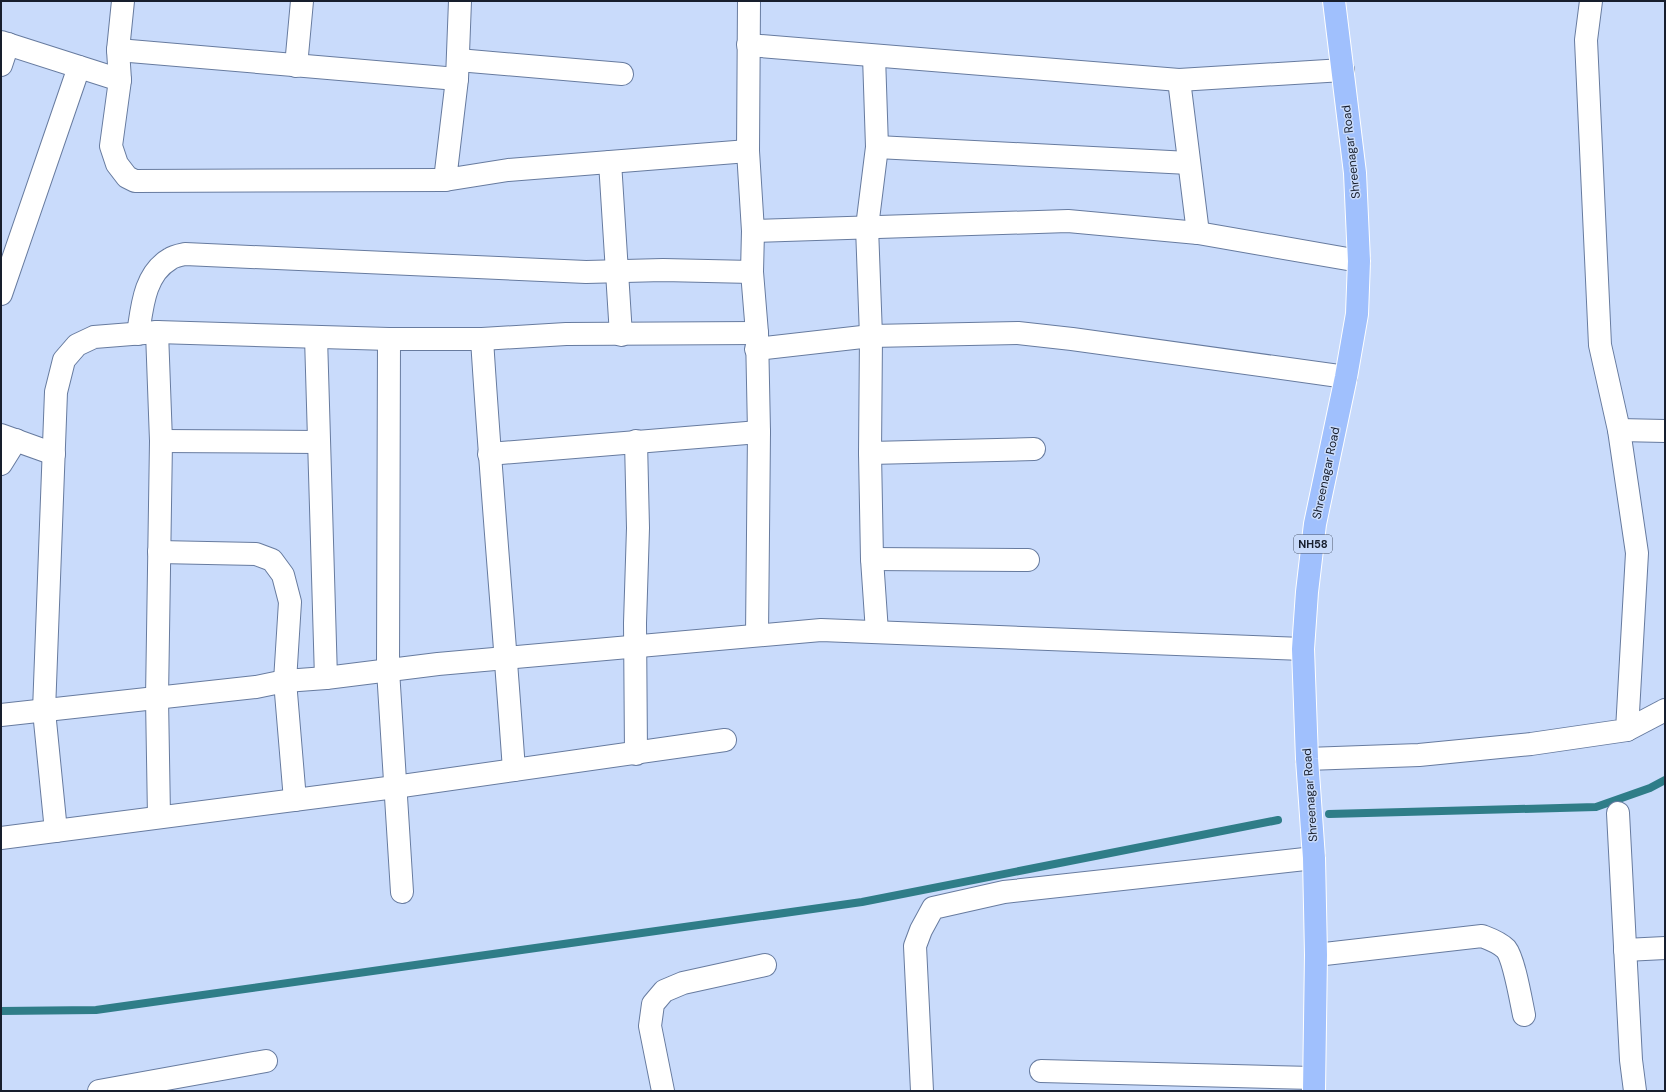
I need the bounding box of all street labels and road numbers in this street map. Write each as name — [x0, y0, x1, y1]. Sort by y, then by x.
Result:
street label: Shreenagar Road — [1338, 104, 1364, 200]
street label: Shreenagar Road — [1308, 425, 1344, 521]
road number: NH58 — [1294, 535, 1332, 553]
street label: Shreenagar Road — [1299, 748, 1321, 842]

